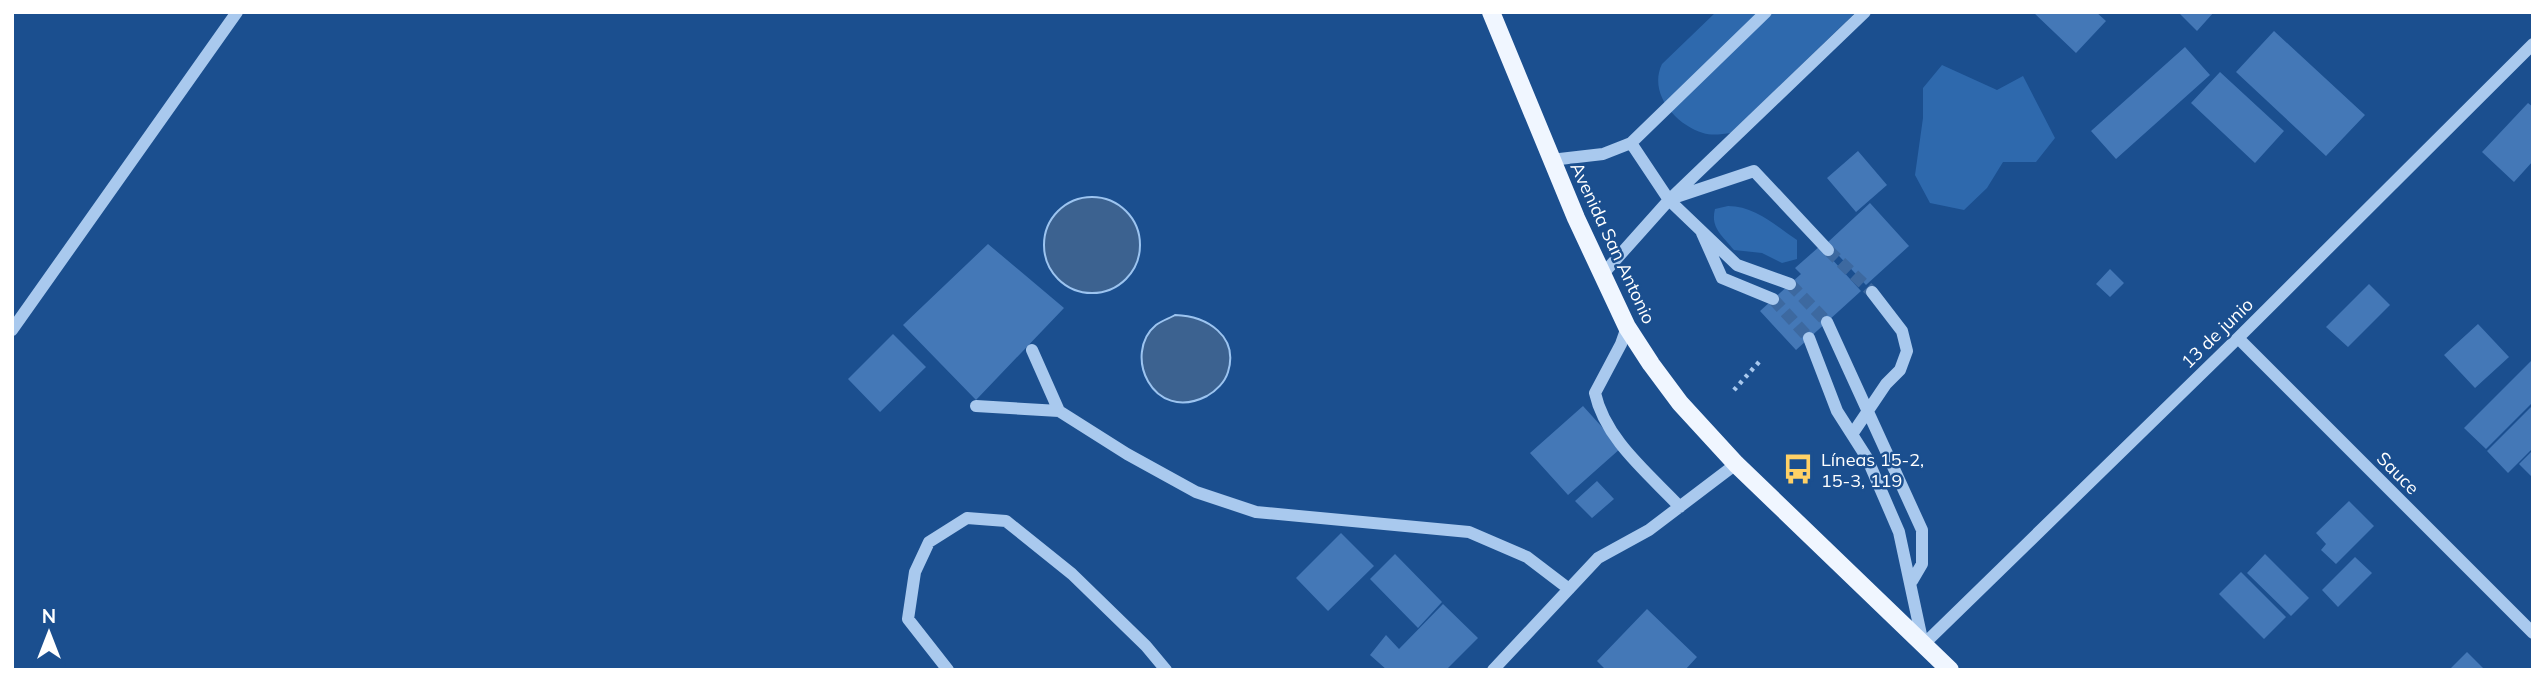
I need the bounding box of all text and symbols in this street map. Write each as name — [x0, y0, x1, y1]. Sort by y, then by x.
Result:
street label: Avenida San Antonio — [1565, 158, 1661, 328]
street label: 13 de junio — [2176, 293, 2258, 373]
street label: Sauce — [2372, 447, 2424, 499]
place label: Líneas 15-2, 15-3, 119 — [1821, 448, 1924, 492]
bus stop icon: Líneas 15-2, 15-3, 119 — [1781, 452, 1815, 486]
north arrow — [14, 598, 84, 668]
text: N — [42, 604, 56, 628]

